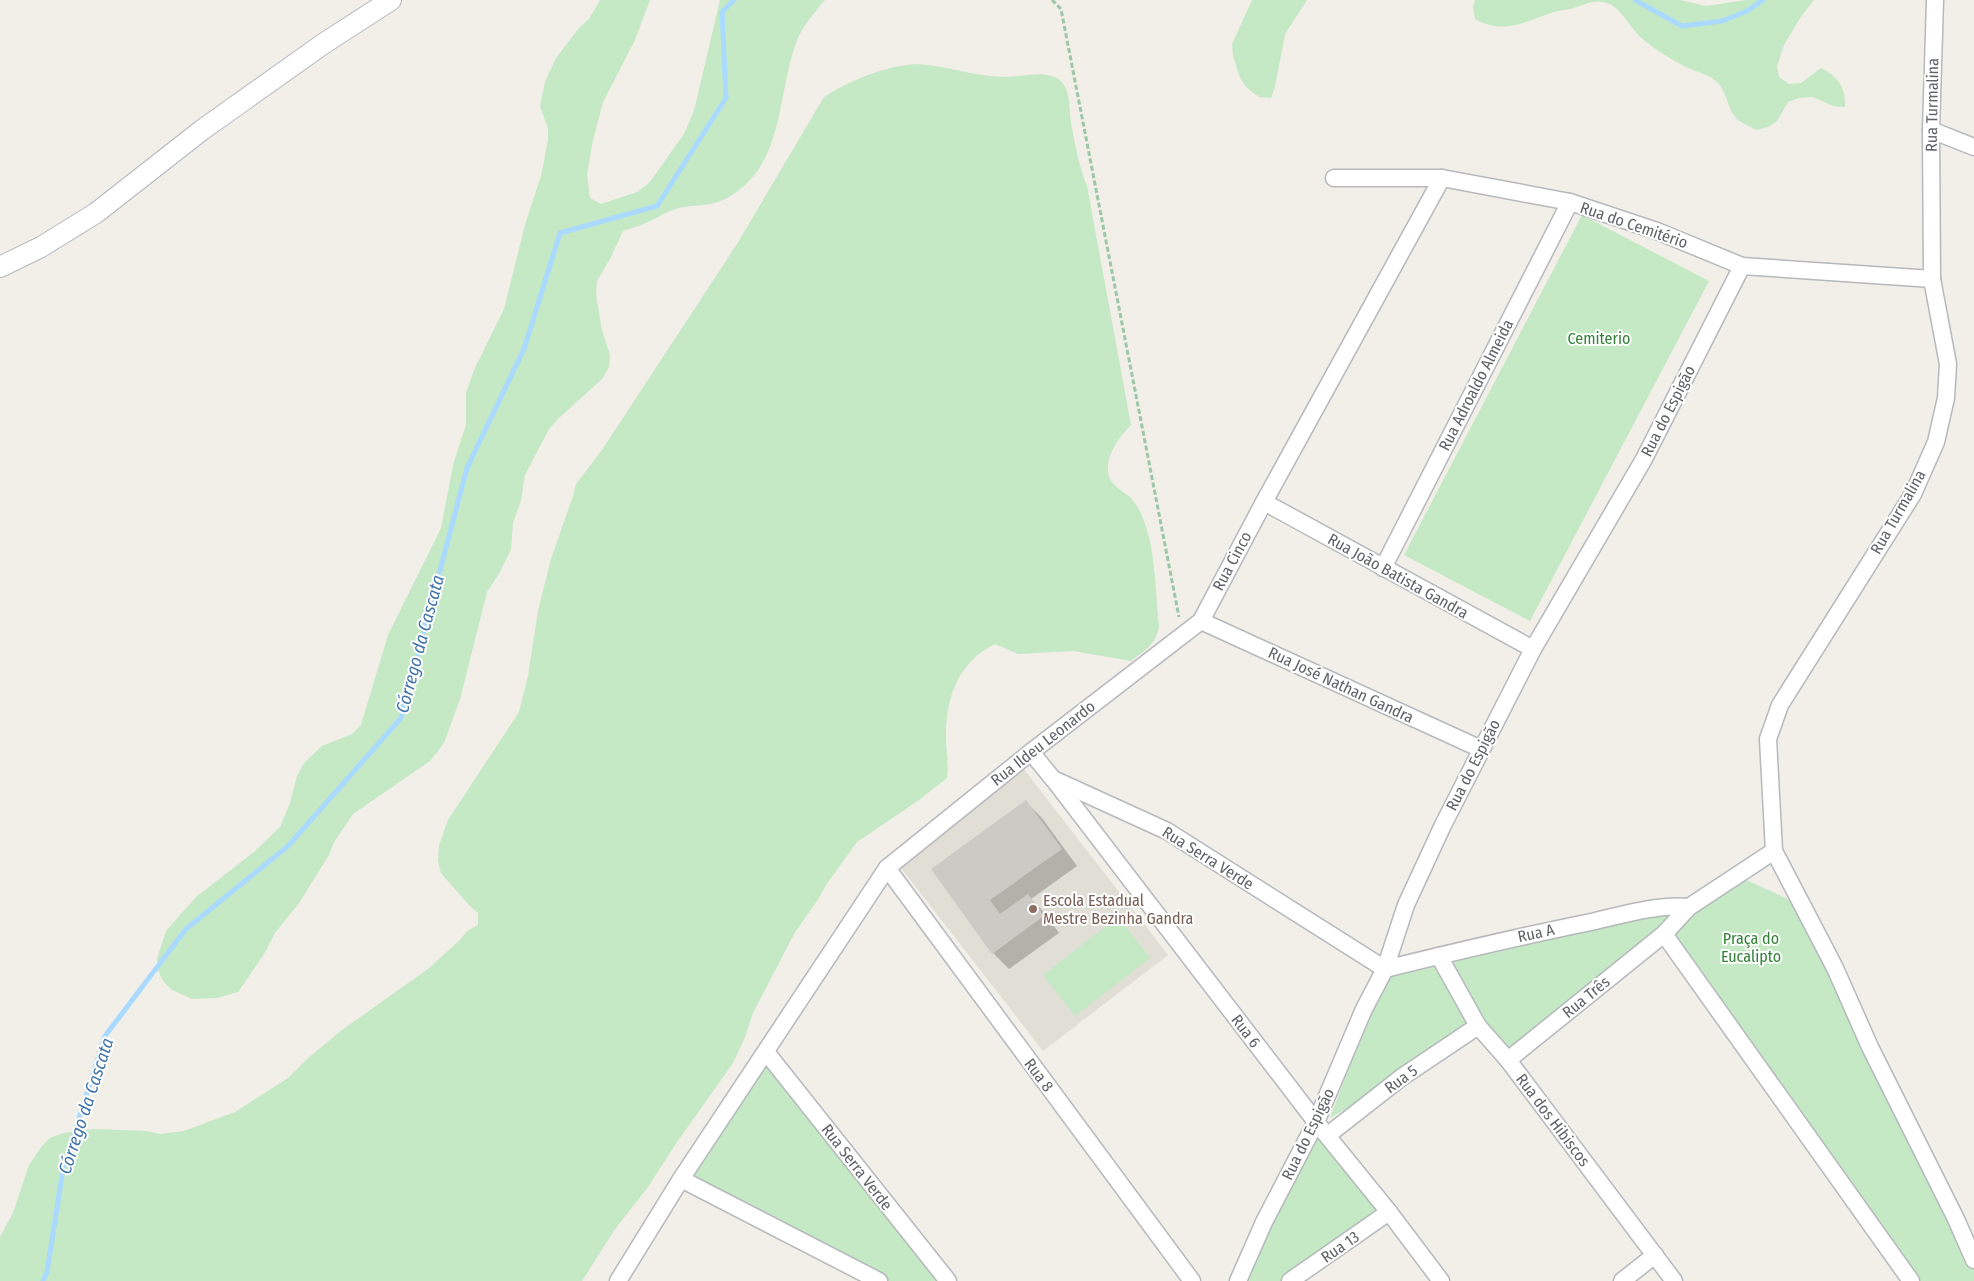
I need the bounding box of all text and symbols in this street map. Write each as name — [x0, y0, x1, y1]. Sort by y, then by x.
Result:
street label: Rua Turmalina — [1922, 58, 1942, 152]
street label: Rua do Cemitério — [1578, 198, 1690, 252]
street label: Rua Adroaldo Almeida — [1435, 316, 1517, 454]
park label: Cemiterio — [1568, 329, 1630, 348]
street label: Rua do Espigão — [1637, 362, 1699, 460]
street label: Rua Turmalina — [1866, 466, 1930, 557]
street label: Rua Cinco — [1209, 528, 1255, 594]
street label: Rua João Batista Gandra — [1324, 529, 1472, 623]
water label: Córrego da Cascata — [391, 573, 449, 715]
street label: Rua José Nathan Gandra — [1265, 643, 1417, 727]
street label: Rua Ildeu Leonardo — [987, 696, 1099, 790]
street label: Rua do Espigão — [1442, 716, 1504, 814]
street label: Rua Serra Verde — [1159, 822, 1257, 894]
place label: Escola Estadual Mestre Bezinha Gandra — [1043, 891, 1194, 928]
marker: Escola Estadual Mestre Bezinha Gandra — [1027, 903, 1039, 915]
street label: Rua A — [1516, 920, 1557, 946]
park label: Praça do Eucalipto — [1721, 929, 1781, 966]
street label: Rua Três — [1558, 972, 1614, 1022]
street label: Rua 6 — [1227, 1011, 1265, 1051]
water label: Córrego da Cascata — [54, 1035, 118, 1177]
street label: Rua 8 — [1020, 1055, 1058, 1095]
street label: Rua 5 — [1381, 1061, 1421, 1097]
street label: Rua dos Hibiscos — [1512, 1070, 1594, 1170]
street label: Rua do Espigão — [1278, 1085, 1338, 1183]
street label: Rua Serra Verde — [817, 1120, 897, 1214]
street label: Rua 13 — [1317, 1227, 1363, 1267]

